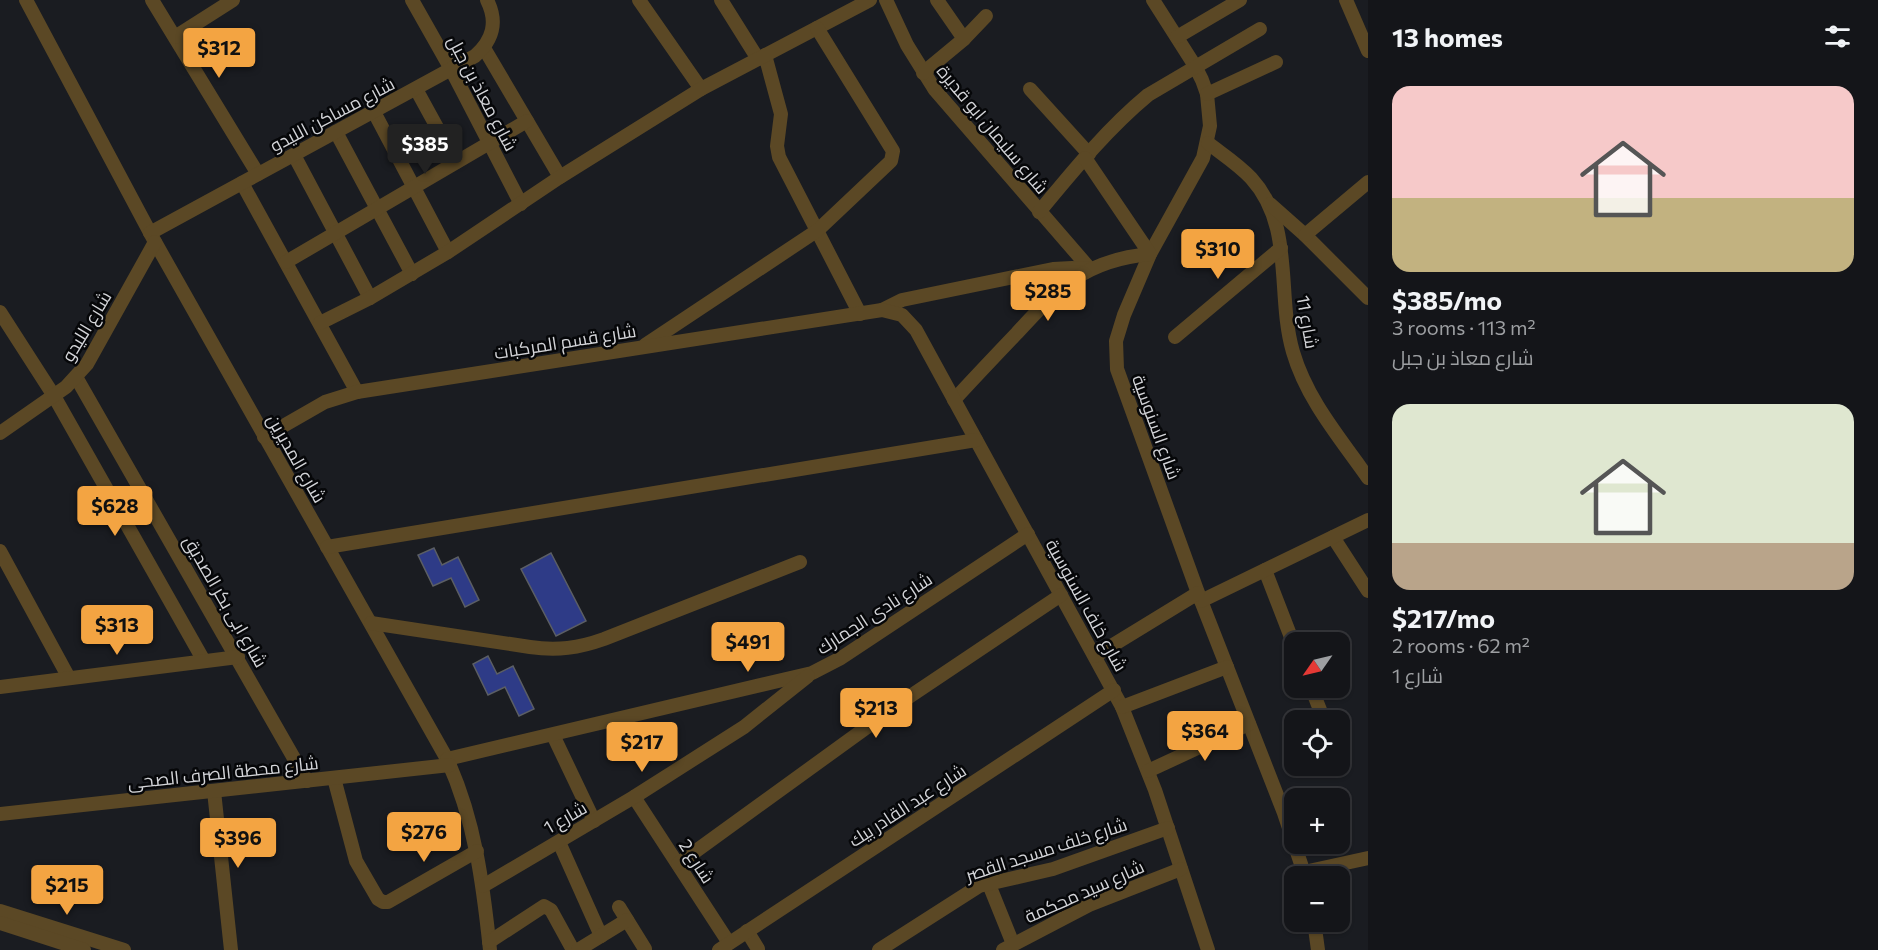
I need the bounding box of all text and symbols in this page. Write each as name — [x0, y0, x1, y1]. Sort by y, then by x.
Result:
icon: filters — [1821, 20, 1854, 53]
text: 13 homes — [1392, 21, 1503, 52]
pin: $312 — [183, 28, 255, 79]
street label: شارع معاذ بن جبل — [442, 32, 523, 155]
text: $312 — [197, 35, 241, 59]
street label: شارع سليمان ابو قديرة — [931, 60, 1053, 199]
street label: شارع مساكن الليدو — [266, 72, 399, 158]
pin: $385 — [389, 124, 461, 175]
icon: home — [1569, 125, 1677, 233]
text: $385 — [401, 131, 449, 155]
pin: $310 — [1182, 229, 1254, 280]
text: $310 — [1195, 236, 1241, 260]
pin: $285 — [1012, 271, 1084, 322]
text: $285 — [1025, 278, 1071, 302]
text: $385/mo — [1392, 284, 1502, 315]
street label: شارع الليدو — [56, 287, 117, 366]
street label: شارع 11 — [1291, 294, 1323, 351]
text: 3 rooms · 113 m² — [1392, 315, 1536, 339]
street label: شارع قسم المركبات — [492, 319, 638, 365]
text: شارع معاذ بن جبل — [1392, 345, 1534, 369]
street label: شارع السنوسية — [1126, 372, 1186, 483]
street label: شارع المديرين — [261, 410, 331, 507]
icon: home — [1569, 443, 1677, 551]
pin: $628 — [79, 486, 151, 537]
text: $628 — [91, 493, 139, 517]
street label: شارع ابى بكر الصديق — [178, 531, 273, 672]
street label: شارع خلف السنوسية — [1040, 535, 1132, 676]
street label: شارع نادى الجمارك — [812, 567, 937, 660]
text: $217/mo — [1392, 602, 1495, 633]
pin: $313 — [81, 605, 153, 656]
text: $313 — [95, 612, 139, 636]
pin: $491 — [712, 622, 784, 673]
text: $491 — [725, 629, 771, 653]
north arrow — [1284, 632, 1350, 698]
map controls — [1284, 632, 1350, 932]
text: 2 rooms · 62 m² — [1392, 633, 1530, 657]
text: شارع 1 — [1392, 663, 1443, 687]
pin: $213 — [840, 688, 912, 739]
text: $213 — [854, 695, 898, 719]
button: locate — [1284, 710, 1350, 776]
pin: $364 — [1169, 711, 1241, 762]
text: $364 — [1181, 718, 1229, 742]
pin: $217 — [606, 722, 678, 773]
text: $217 — [621, 729, 663, 753]
street label: شارع محطة الصرف الصحى — [126, 751, 320, 795]
street label: شارع عبد القادر بيك — [844, 759, 971, 853]
button: + — [1284, 788, 1350, 854]
street label: شارع 1 — [540, 796, 591, 840]
pin: $276 — [388, 812, 460, 863]
street label: شارع خلف مسجد القصر — [961, 812, 1130, 888]
pin: $396 — [202, 818, 274, 869]
text: $276 — [401, 819, 447, 843]
text: $396 — [214, 825, 262, 849]
street label: شارع 2 — [673, 835, 719, 888]
street label: شارع سيد محكمة — [1021, 855, 1148, 929]
pin: $215 — [31, 865, 103, 916]
button: − — [1284, 866, 1350, 932]
text: $215 — [45, 872, 89, 896]

